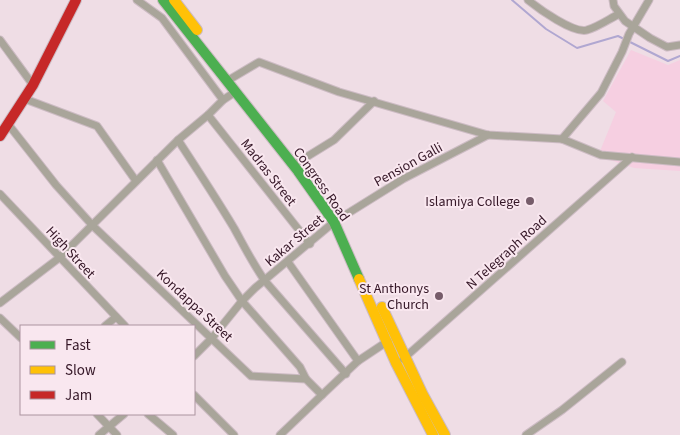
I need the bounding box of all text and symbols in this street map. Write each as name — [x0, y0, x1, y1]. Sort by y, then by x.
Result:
street label: Madras Street — [236, 135, 301, 211]
street label: Pension Galli — [370, 138, 446, 192]
street label: Congress Road — [288, 143, 354, 226]
place label: Islamiya College — [425, 192, 520, 212]
marker: Islamiya College — [524, 195, 536, 207]
street label: Kakar Street — [261, 210, 329, 271]
street label: N Telegraph Road — [462, 211, 551, 295]
street label: High Street — [41, 222, 100, 284]
street label: Kondappa Street — [152, 265, 237, 347]
place label: St Anthonys Church — [359, 279, 429, 315]
marker: St Anthonys Church — [433, 290, 445, 302]
legend — [20, 325, 195, 415]
text: Fast — [65, 335, 91, 356]
text: Slow — [65, 360, 96, 381]
text: Jam — [65, 385, 92, 406]

